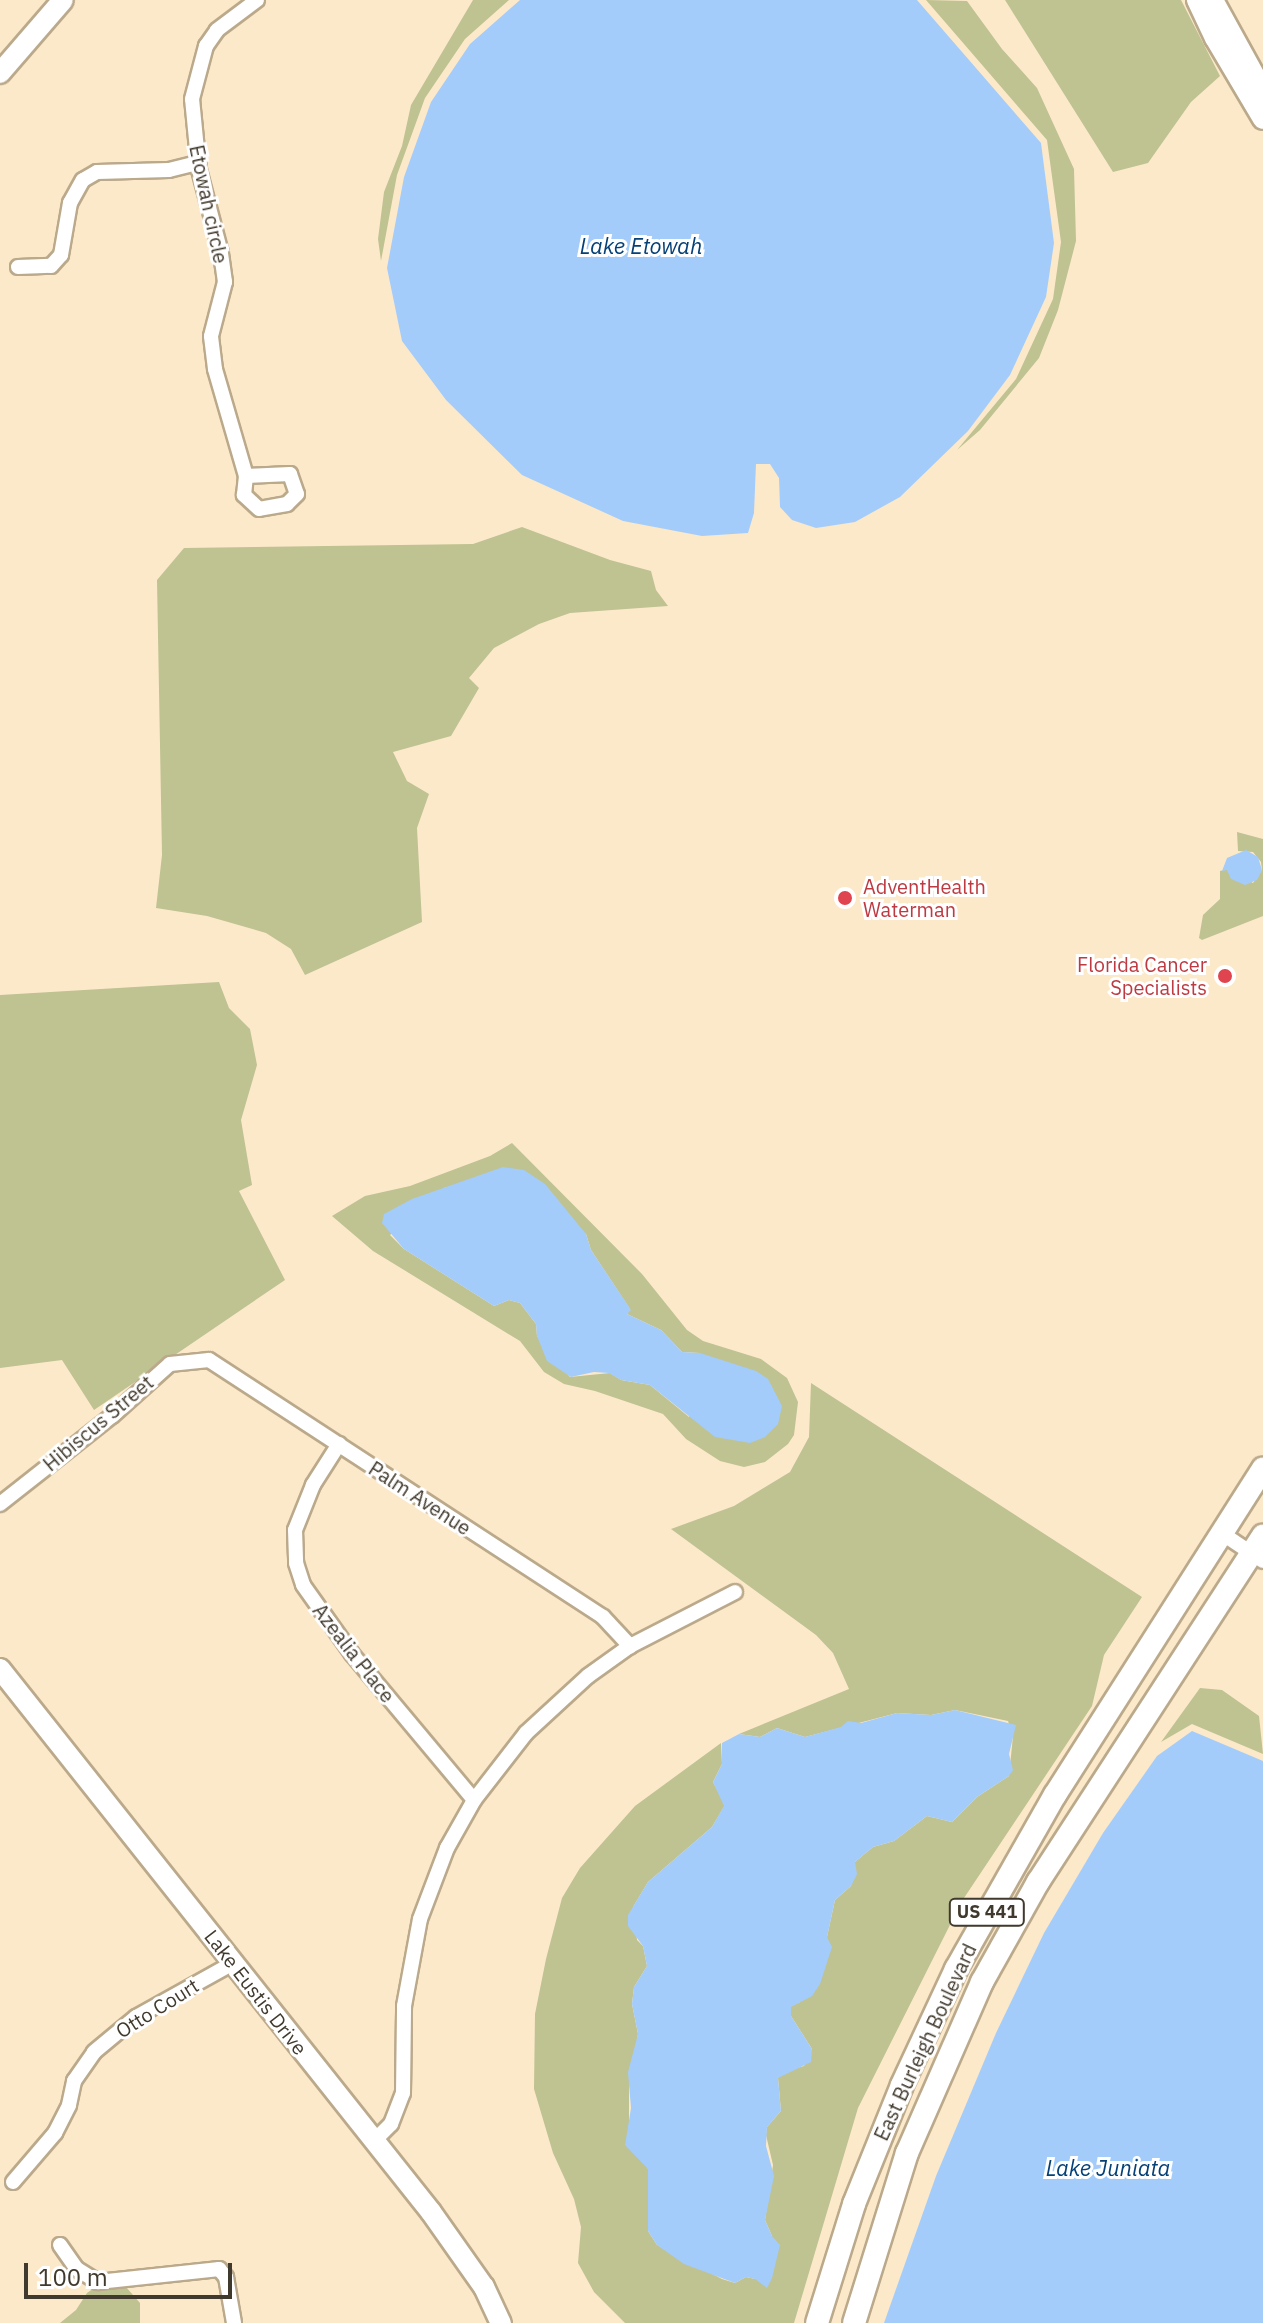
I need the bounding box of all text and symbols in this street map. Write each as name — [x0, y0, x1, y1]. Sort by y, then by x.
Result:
street label: Etowah circle — [185, 143, 233, 265]
water label: Lake Etowah — [580, 233, 702, 259]
place label: AdventHealth Waterman — [863, 874, 986, 921]
marker: AdventHealth Waterman — [834, 887, 856, 909]
place label: Florida Cancer Specialists — [1077, 952, 1207, 999]
marker: Florida Cancer Specialists — [1214, 965, 1236, 987]
street label: Hibiscus Street — [38, 1370, 158, 1476]
street label: Palm Avenue — [364, 1456, 476, 1540]
street label: Azealia Place — [308, 1599, 400, 1707]
road number: US 441 — [947, 1898, 1027, 1926]
street label: Lake Eustis Drive — [200, 1925, 312, 2059]
street label: East Burleigh Boulevard — [869, 1940, 981, 2144]
street label: Otto Court — [111, 1973, 203, 2043]
water label: Lake Juniata — [1046, 2155, 1170, 2181]
scale bar — [28, 2247, 236, 2297]
text: 100 m — [38, 2261, 108, 2293]

